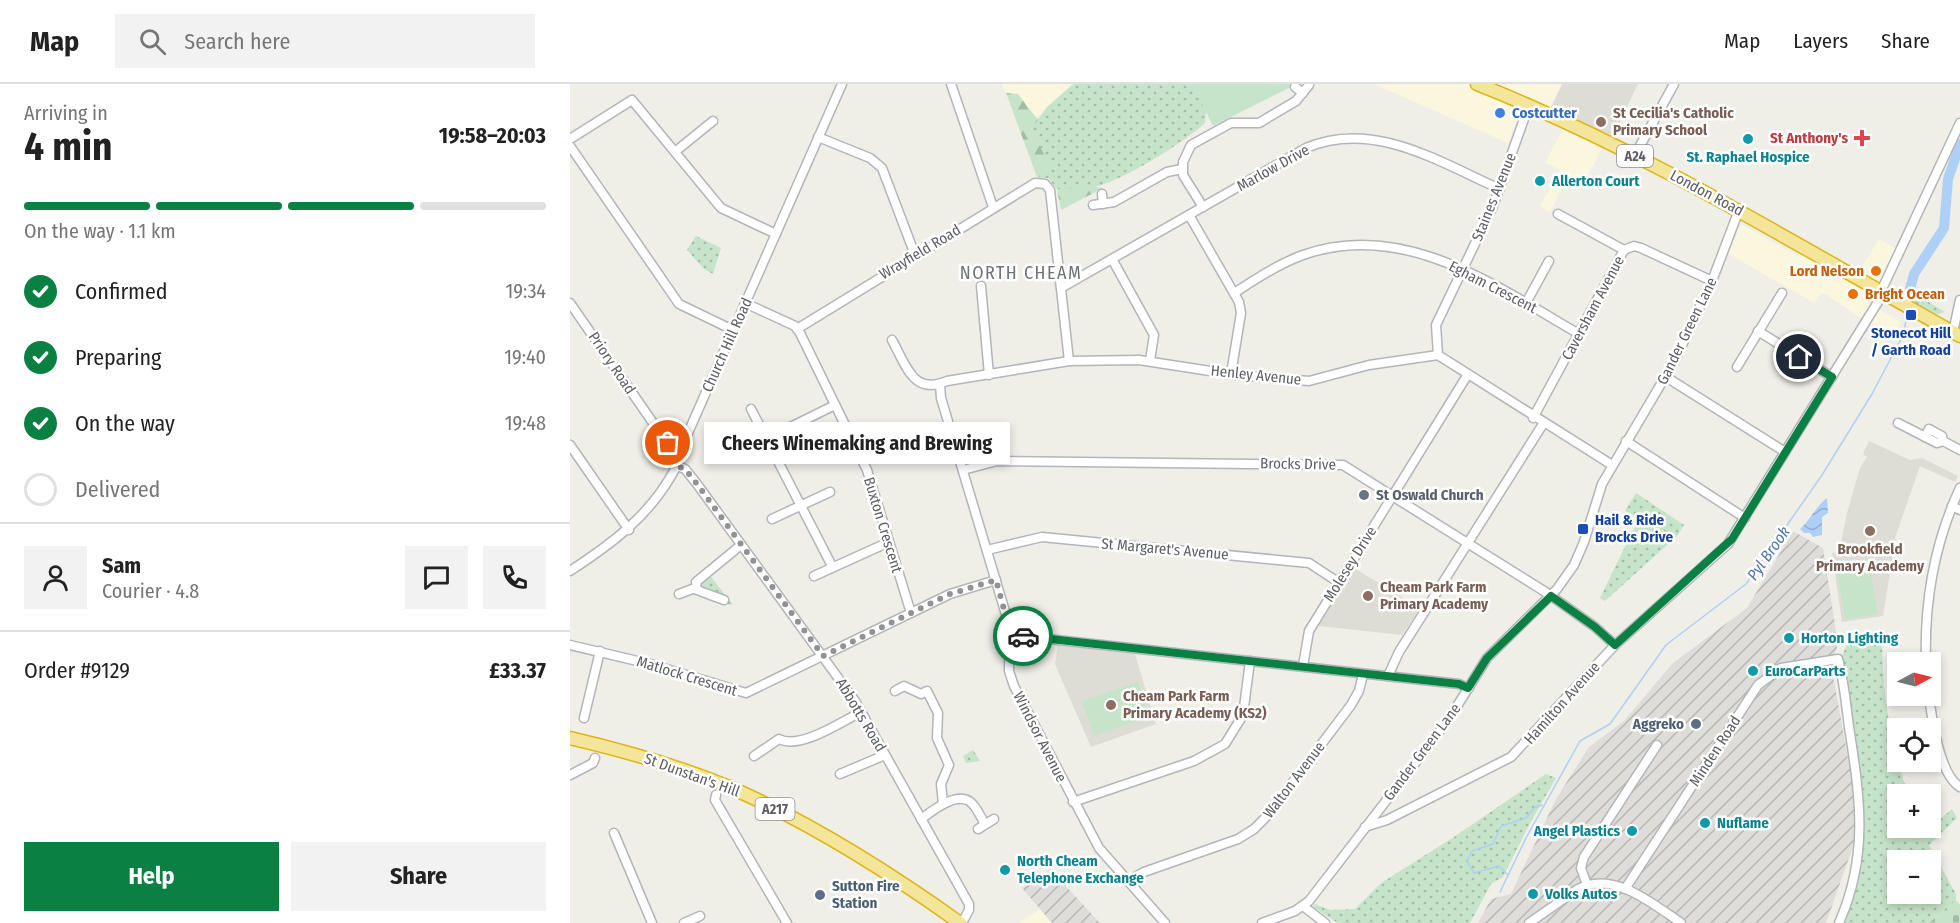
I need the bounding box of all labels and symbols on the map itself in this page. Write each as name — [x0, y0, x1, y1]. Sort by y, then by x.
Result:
place label: Costcutter — [1512, 104, 1577, 122]
place label: St Cecilia's Catholic Primary School — [1613, 104, 1734, 139]
marker: Costcutter — [1493, 106, 1507, 120]
marker: St Cecilia's Catholic Primary School — [1594, 115, 1608, 129]
place label: St Anthony's — [1770, 129, 1848, 147]
marker: St Anthony's — [1853, 129, 1871, 147]
marker: St. Raphael Hospice — [1741, 132, 1755, 146]
street label: Marlow Drive — [1234, 141, 1312, 195]
road number: A24 — [1617, 145, 1653, 167]
place label: St. Raphael Hospice — [1686, 148, 1810, 166]
street label: Staines Avenue — [1468, 150, 1520, 244]
street label: London Road — [1667, 166, 1747, 220]
place label: Allerton Court — [1551, 172, 1640, 190]
marker: Allerton Court — [1533, 174, 1547, 188]
street label: Wrayfield Road — [876, 221, 964, 283]
street label: Caversham Avenue — [1558, 253, 1628, 363]
street label: Egham Crescent — [1446, 257, 1540, 317]
district label: NORTH CHEAM — [960, 262, 1082, 284]
place label: Lord Nelson — [1790, 262, 1864, 280]
marker: Lord Nelson — [1869, 264, 1883, 278]
street label: Gander Green Lane — [1653, 275, 1721, 387]
place label: Bright Ocean — [1865, 285, 1945, 303]
marker: Bright Ocean — [1846, 287, 1860, 301]
street label: Church Hill Road — [698, 295, 756, 395]
marker: Stonecot Hill / Garth Road — [1904, 308, 1918, 322]
place label: Stonecot Hill / Garth Road — [1871, 324, 1952, 359]
street label: Priory Road — [585, 329, 639, 397]
pin — [1773, 331, 1824, 382]
street label: Henley Avenue — [1210, 361, 1302, 389]
pin — [642, 417, 693, 468]
callout: Cheers Winemaking and Brewing — [704, 422, 1010, 464]
street label: Brocks Drive — [1260, 454, 1336, 474]
street label: Buxton Crescent — [860, 475, 906, 575]
place label: St Oswald Church — [1376, 486, 1484, 504]
marker: St Oswald Church — [1357, 488, 1371, 502]
place label: Hail & Ride Brocks Drive — [1595, 511, 1673, 546]
marker: Hail & Ride Brocks Drive — [1576, 522, 1590, 536]
street label: Molesey Drive — [1320, 523, 1380, 605]
water label: Pyl Brook — [1743, 523, 1794, 584]
marker: Brookfield Primary Academy — [1863, 524, 1877, 538]
street label: St Margaret's Avenue — [1101, 534, 1229, 564]
place label: Brookfield Primary Academy — [1816, 540, 1925, 575]
place label: Cheam Park Farm Primary Academy — [1380, 578, 1489, 613]
marker: Cheam Park Farm Primary Academy — [1361, 589, 1375, 603]
courier — [993, 606, 1053, 666]
place label: Horton Lighting — [1801, 629, 1899, 647]
marker: Horton Lighting — [1782, 631, 1796, 645]
street label: Matlock Crescent — [635, 652, 739, 700]
north arrow — [1887, 652, 1941, 706]
street label: Hamilton Avenue — [1520, 658, 1604, 748]
place label: EuroCarParts — [1765, 662, 1846, 680]
marker: EuroCarParts — [1746, 664, 1760, 678]
street label: Abbotts Road — [832, 675, 890, 755]
place label: Cheam Park Farm Primary Academy (KS2) — [1123, 687, 1267, 722]
street label: Windsor Avenue — [1009, 689, 1071, 785]
marker: Cheam Park Farm Primary Academy (KS2) — [1104, 698, 1118, 712]
street label: Gander Green Lane — [1380, 700, 1464, 804]
street label: Minden Road — [1686, 712, 1744, 790]
place label: Aggreko — [1632, 715, 1684, 733]
marker: Aggreko — [1689, 717, 1703, 731]
street label: Walton Avenue — [1259, 738, 1329, 822]
street label: St Dunstan's Hill — [642, 749, 742, 801]
road number: A217 — [756, 798, 794, 820]
place label: Nuflame — [1717, 814, 1769, 832]
marker: Nuflame — [1698, 816, 1712, 830]
place label: Angel Plastics — [1533, 822, 1620, 840]
marker: Angel Plastics — [1625, 824, 1639, 838]
place label: North Cheam Telephone Exchange — [1017, 852, 1144, 887]
marker: North Cheam Telephone Exchange — [998, 863, 1012, 877]
place label: Sutton Fire Station — [832, 877, 900, 912]
place label: Volks Autos — [1544, 885, 1618, 903]
marker: Volks Autos — [1526, 887, 1540, 901]
marker: Sutton Fire Station — [813, 888, 827, 902]

